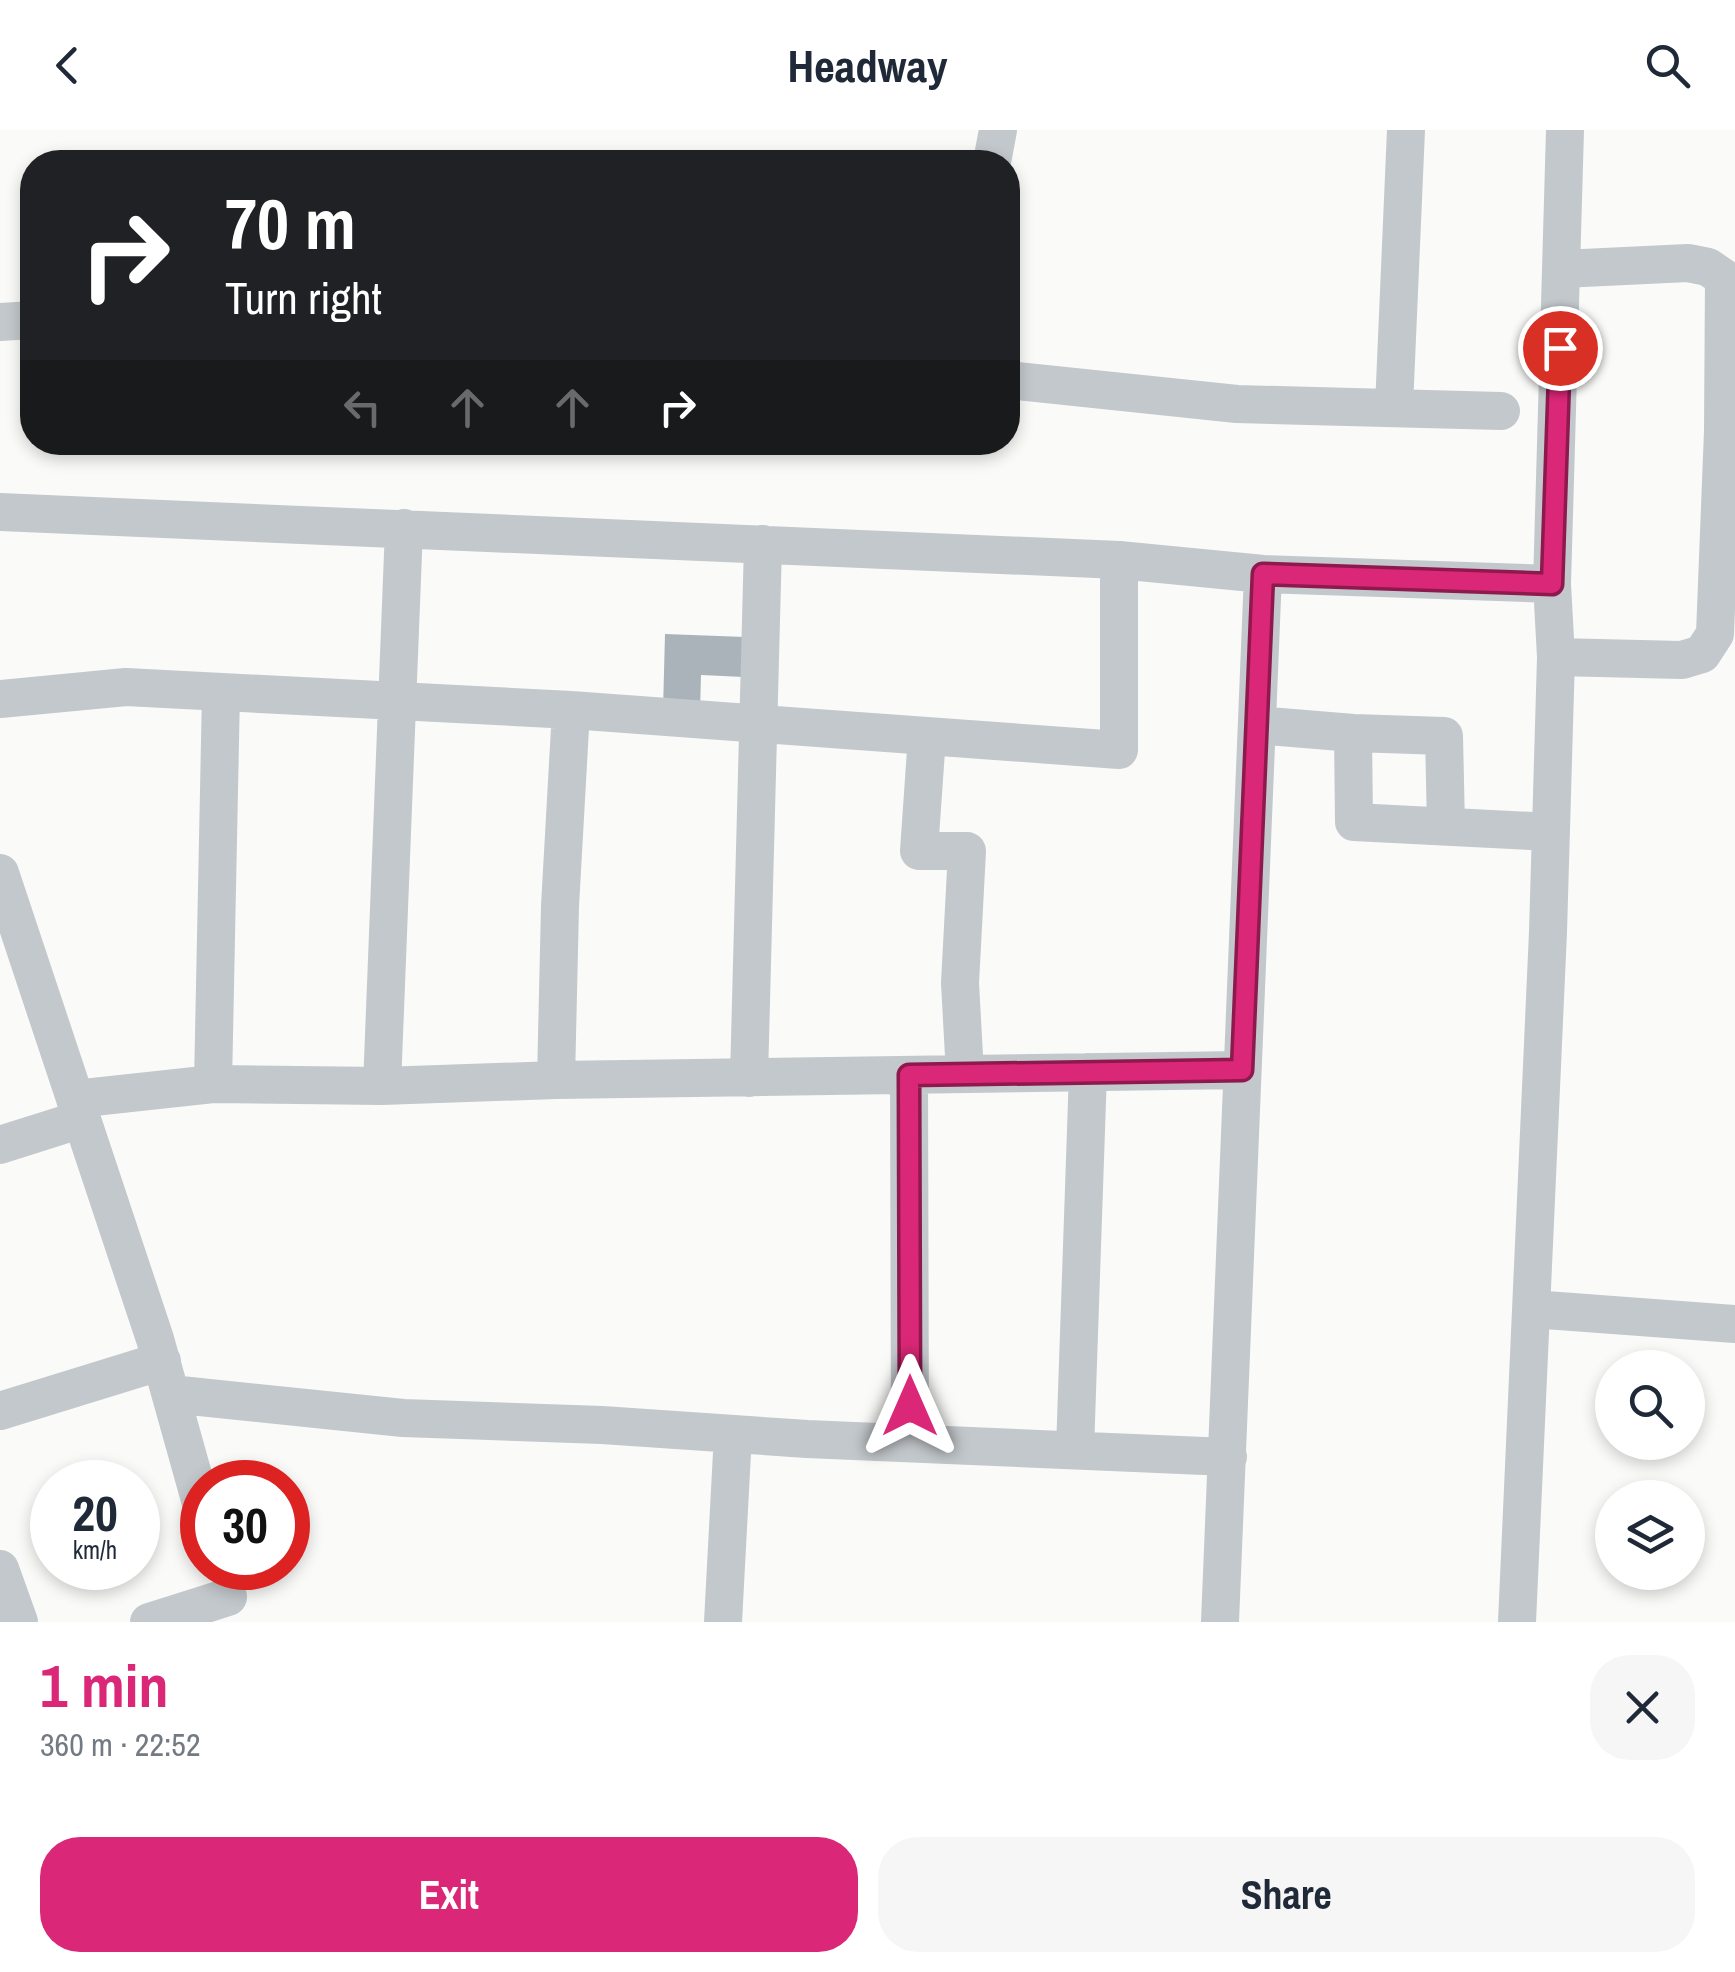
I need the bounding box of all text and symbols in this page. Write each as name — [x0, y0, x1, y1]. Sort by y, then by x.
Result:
text: Headway — [788, 35, 947, 96]
icon: back — [40, 38, 95, 93]
icon: search — [1640, 38, 1695, 93]
text: 70 m — [225, 177, 356, 271]
icon: right — [60, 190, 190, 320]
text: Turn right — [225, 267, 382, 328]
pin — [1518, 306, 1603, 391]
icon: arrive — [1533, 321, 1588, 376]
icon: left — [335, 380, 390, 435]
icon: ahead — [440, 380, 495, 435]
icon: ahead — [545, 380, 600, 435]
icon: right — [650, 380, 705, 435]
map controls — [1595, 1350, 1705, 1590]
button: search — [1595, 1350, 1705, 1460]
position arrow — [858, 1354, 962, 1458]
speed limit sign: 30 — [180, 1460, 310, 1590]
text: 20 — [72, 1479, 118, 1547]
button: layers — [1595, 1480, 1705, 1590]
text: km/h — [73, 1533, 117, 1567]
text: 1 min — [40, 1645, 169, 1726]
button: close — [1590, 1655, 1695, 1760]
text: 360 m · 22:52 — [40, 1723, 200, 1766]
button: Exit — [40, 1837, 858, 1952]
button: Share — [878, 1837, 1695, 1952]

